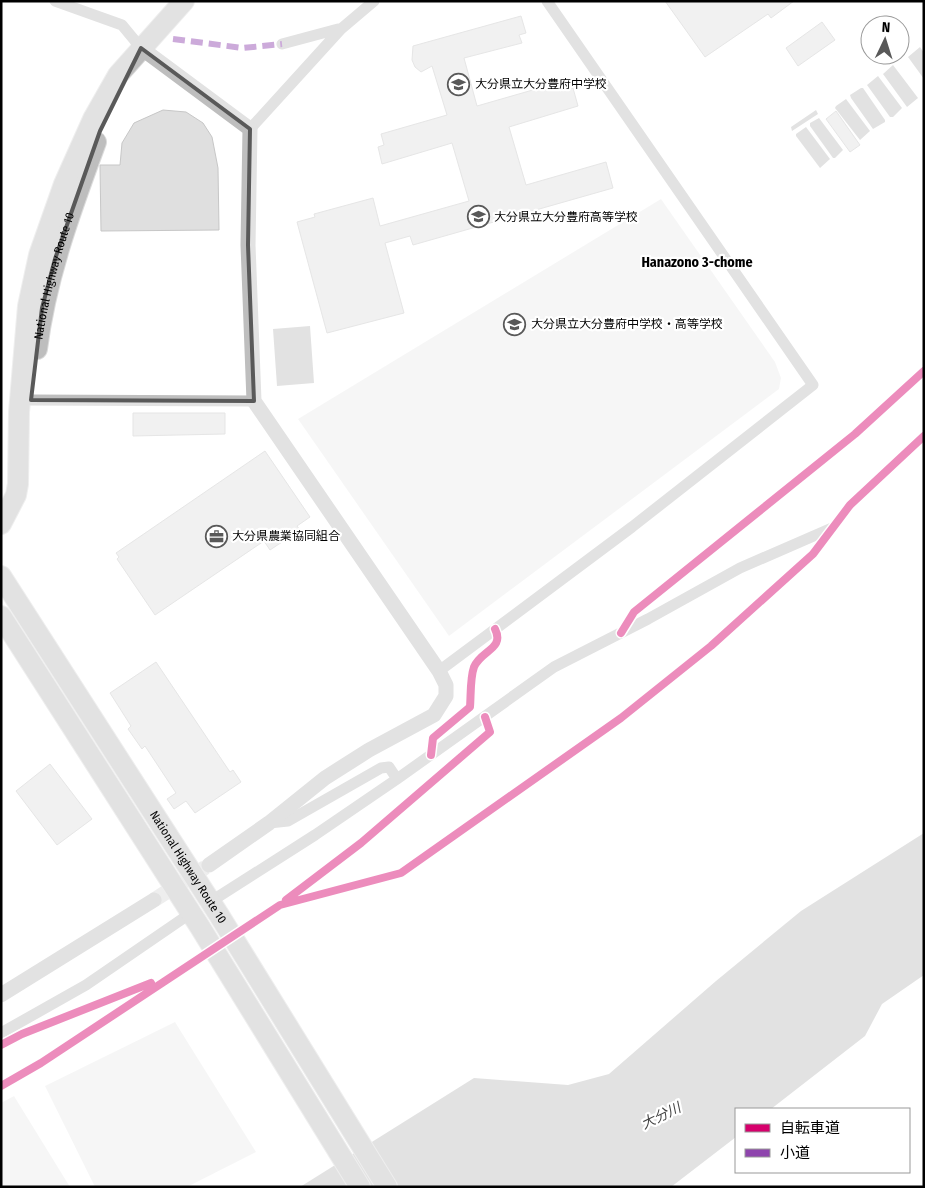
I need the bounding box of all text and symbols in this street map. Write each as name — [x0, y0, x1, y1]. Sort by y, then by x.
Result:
north arrow — [860, 15, 910, 65]
text: N — [881, 19, 891, 36]
school or university icon: 大分県立大分豊府中学校 — [447, 72, 471, 96]
place label: 大分県立大分豊府中学校 — [475, 77, 607, 91]
school or university icon: 大分県立大分豊府高等学校 — [466, 205, 490, 229]
place label: 大分県立大分豊府高等学校 — [494, 210, 638, 224]
street label: National Highway Route 10 — [31, 211, 77, 341]
district label: Hanazono 3-chome — [641, 254, 753, 271]
school or university icon: 大分県立大分豊府中学校・高等学校 — [503, 312, 527, 336]
place label: 大分県立大分豊府中学校・高等学校 — [531, 317, 723, 331]
office icon: 大分県農業協同組合 — [204, 524, 228, 548]
place label: 大分県農業協同組合 — [232, 529, 340, 543]
street label: National Highway Route 10 — [147, 808, 229, 926]
water label: 大分川 — [638, 1098, 685, 1133]
legend — [735, 1108, 910, 1173]
text: 自転車道 — [780, 1119, 840, 1137]
text: 小道 — [780, 1144, 810, 1162]

